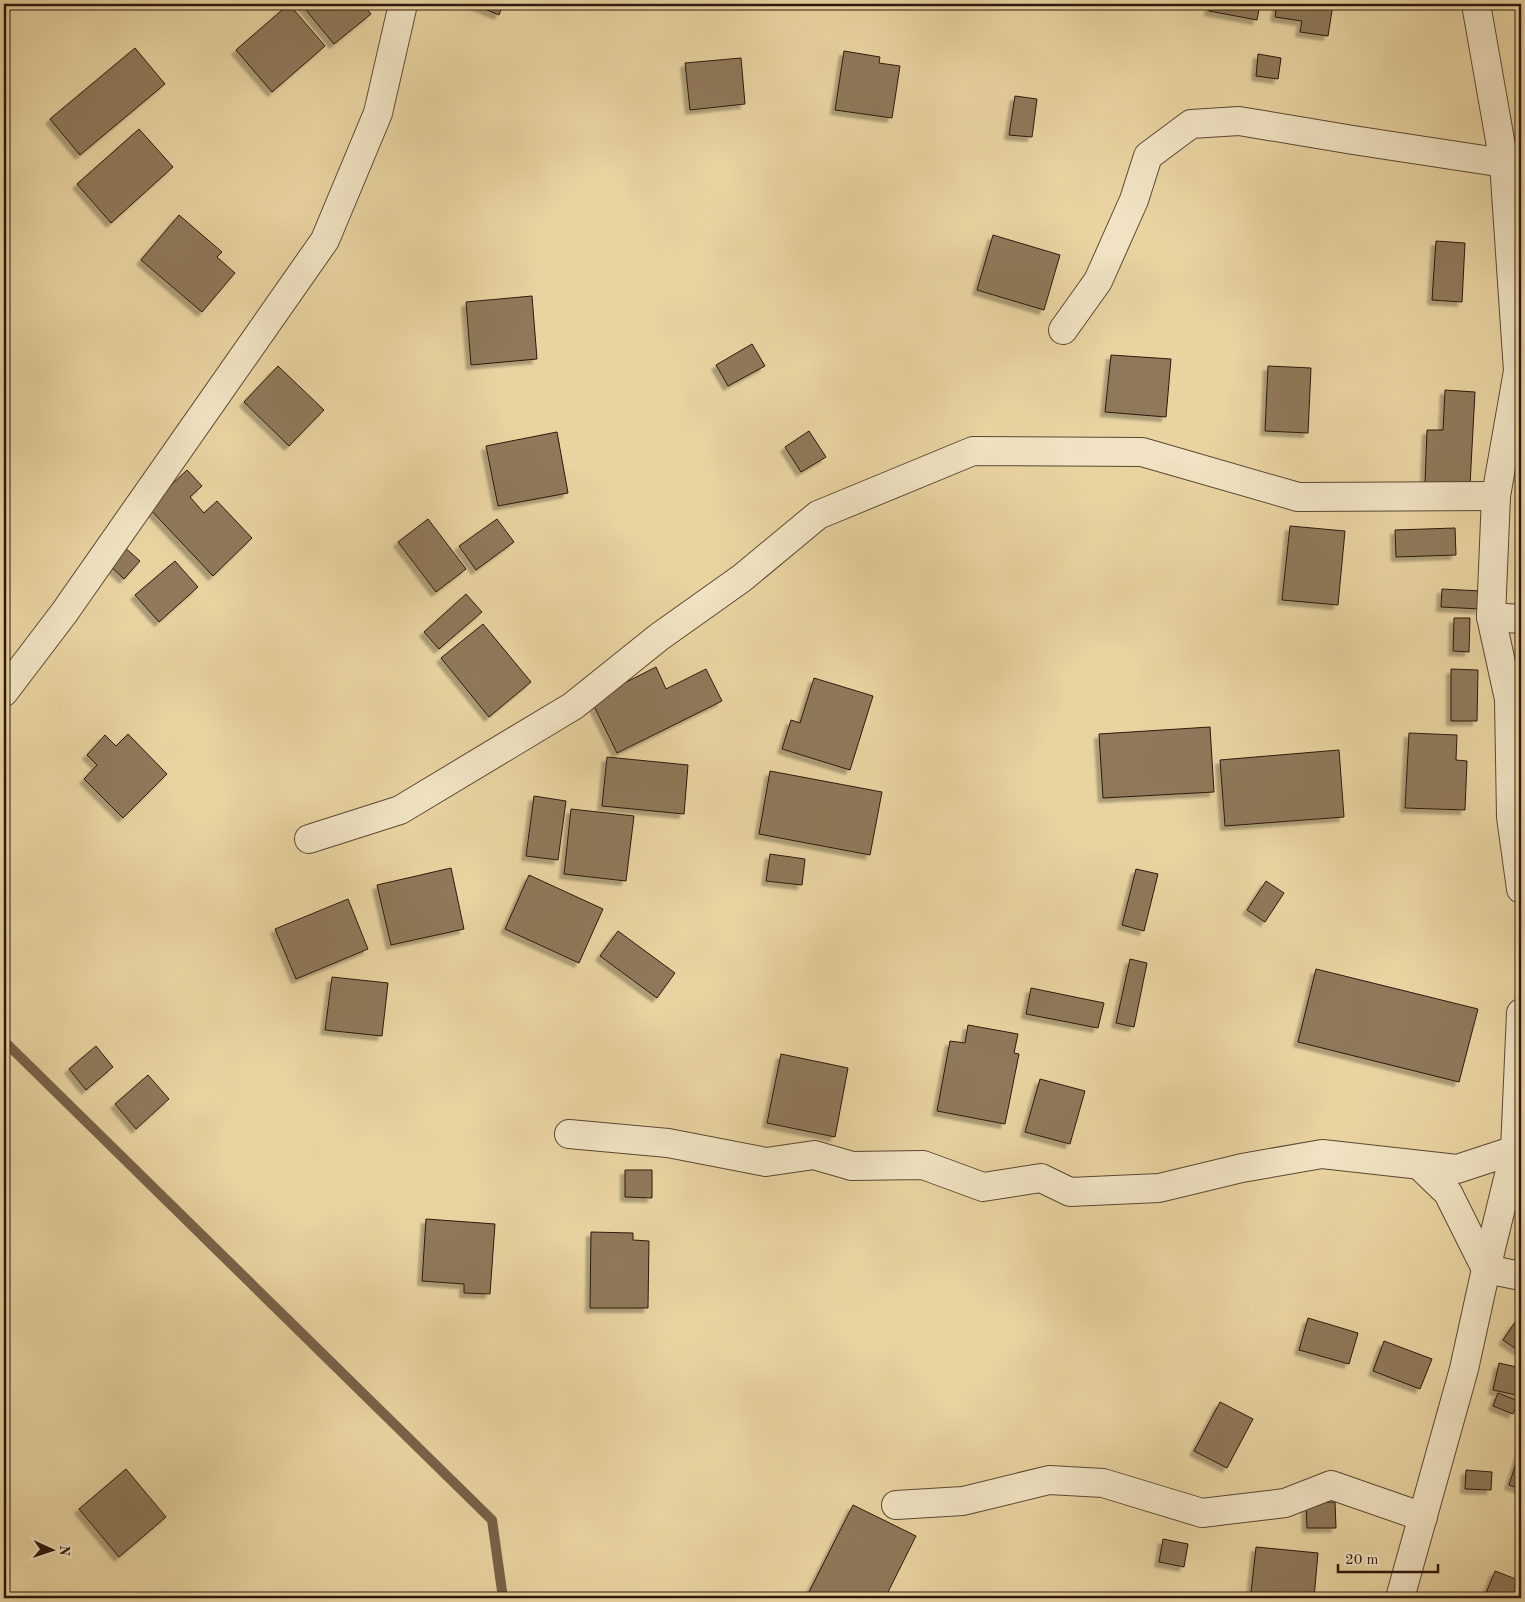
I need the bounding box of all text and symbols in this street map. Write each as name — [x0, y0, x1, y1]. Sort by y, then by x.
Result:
north arrow — [28, 1524, 78, 1574]
scale bar — [1338, 1542, 1438, 1574]
text: N — [57, 1545, 71, 1557]
text: 20 m — [1345, 1553, 1379, 1568]

